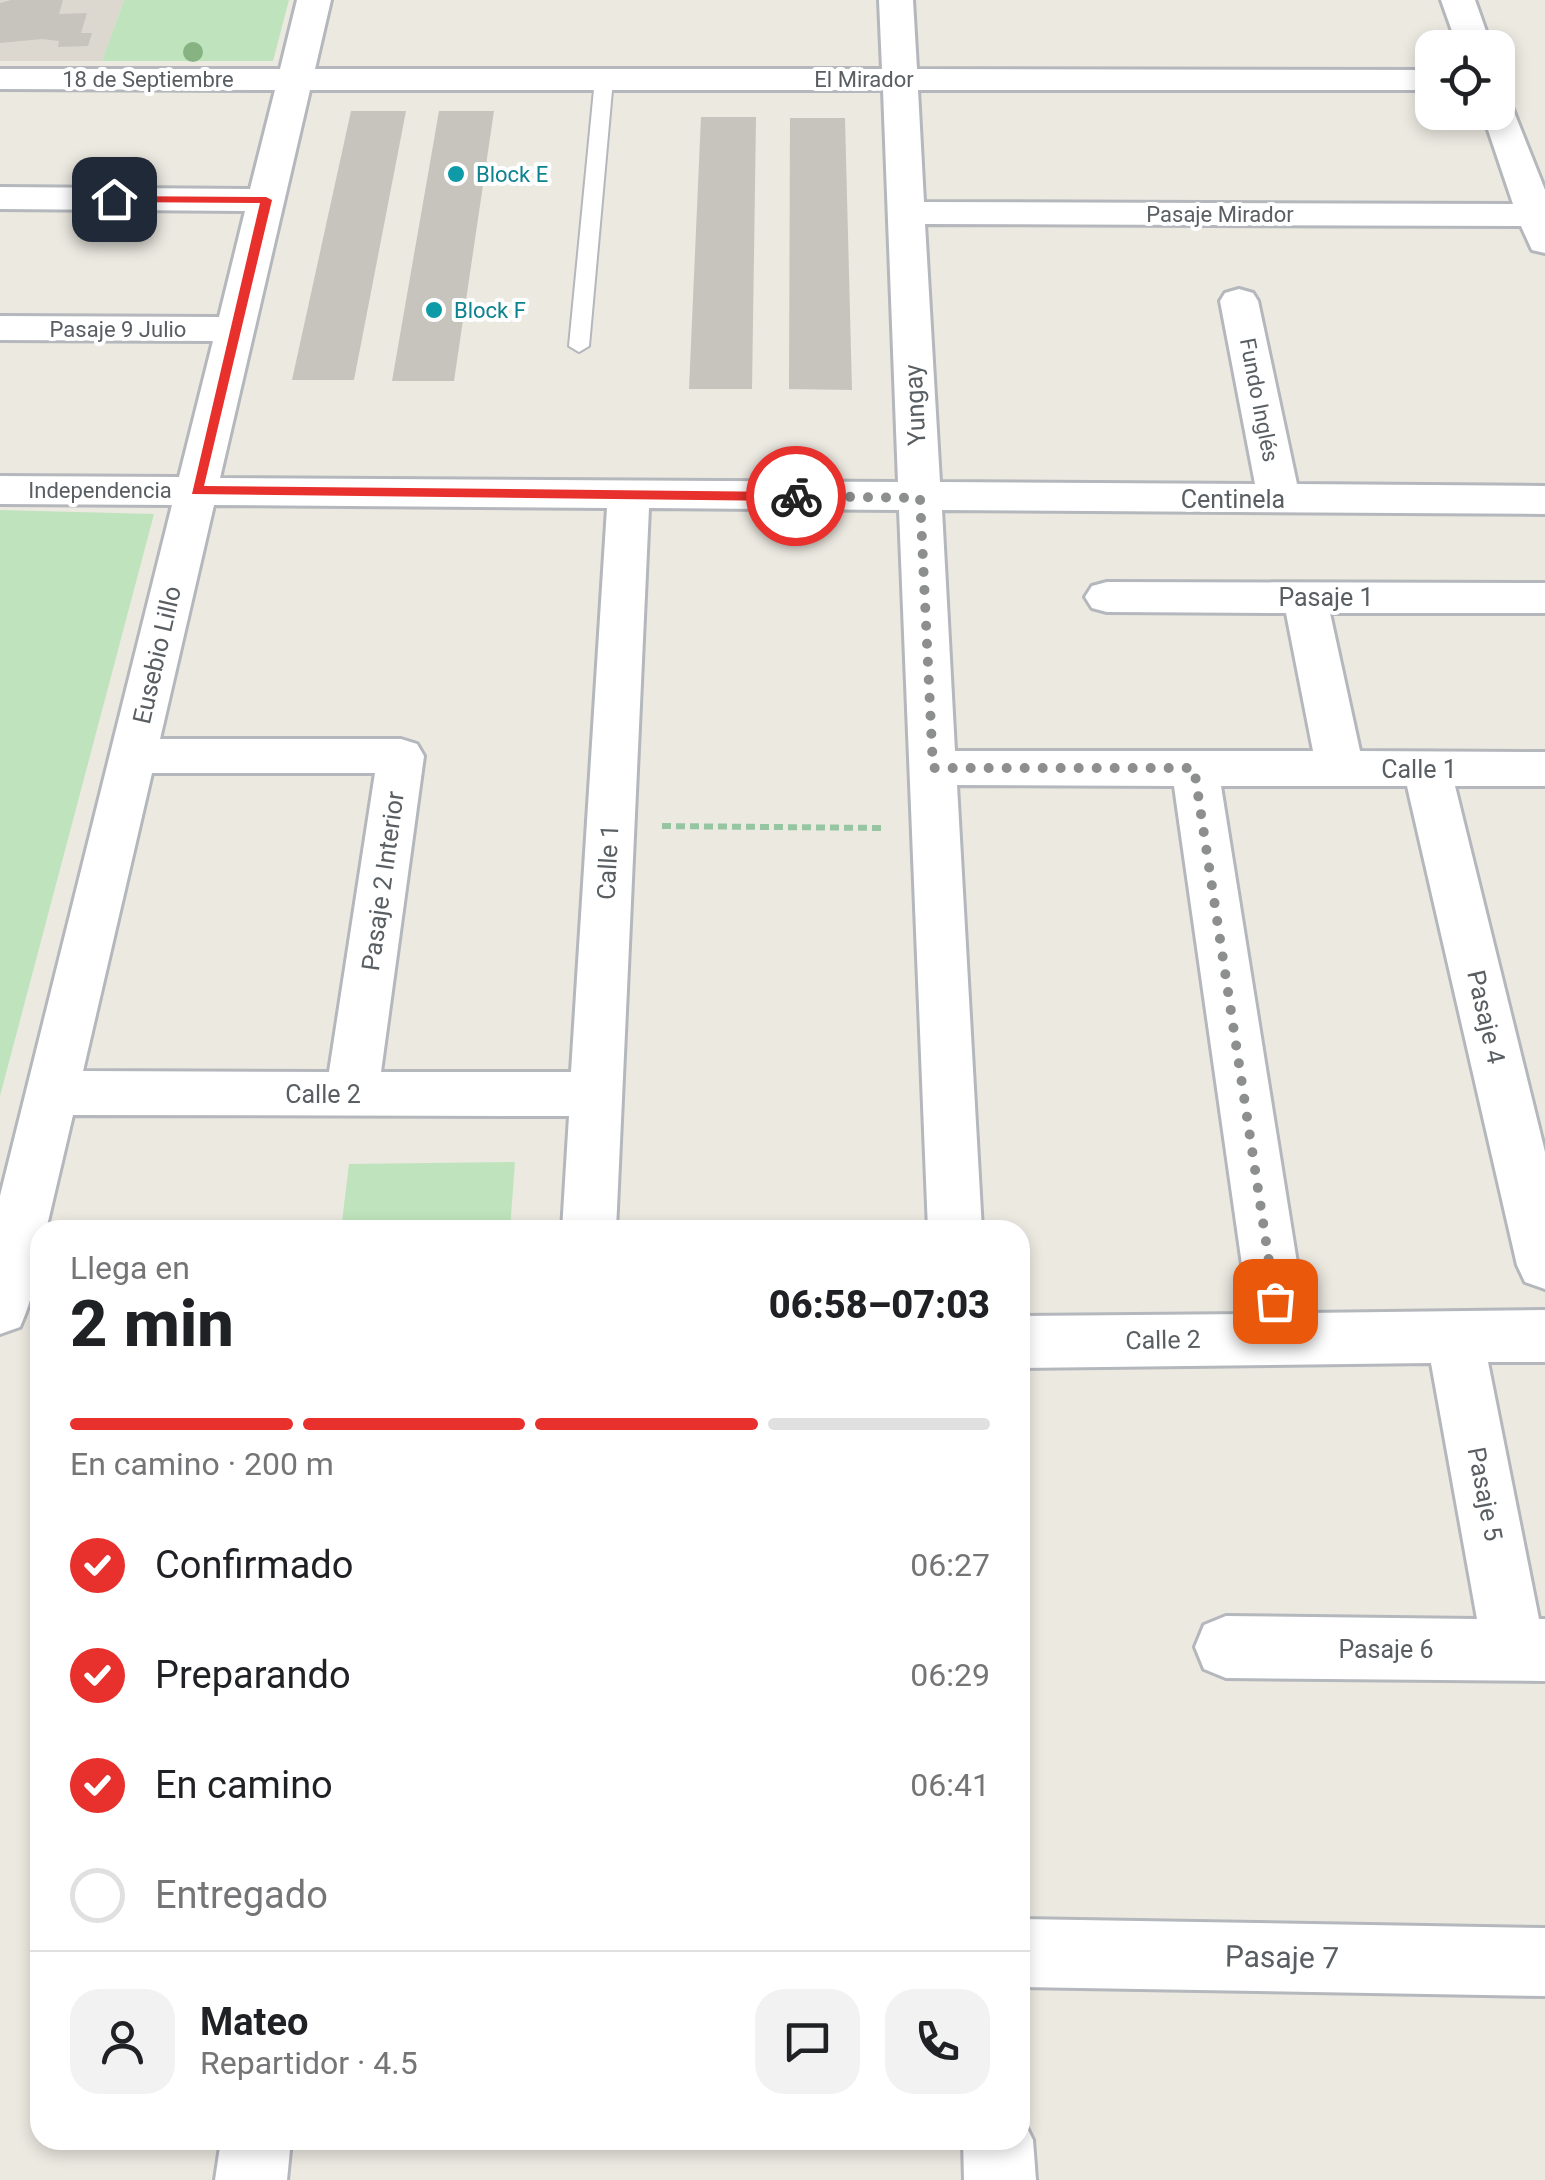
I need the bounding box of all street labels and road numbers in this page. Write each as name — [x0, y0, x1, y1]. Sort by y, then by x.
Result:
street label: 18 de Septiembre — [62, 67, 234, 92]
street label: El Mirador — [814, 67, 914, 92]
street label: Pasaje Mirador — [1146, 202, 1294, 227]
street label: Pasaje 9 Julio — [50, 317, 186, 342]
street label: Fundo Inglés — [1235, 336, 1283, 464]
street label: Yungay — [898, 363, 932, 446]
street label: Independencia — [28, 478, 172, 503]
street label: Centinela — [1181, 485, 1285, 514]
street label: Eusebio Lillo — [127, 583, 187, 727]
street label: Pasaje 1 — [1278, 583, 1374, 612]
street label: Calle 1 — [1381, 755, 1457, 784]
street label: Pasaje 2 Interior — [356, 789, 410, 973]
street label: Calle 1 — [592, 824, 624, 900]
street label: Pasaje 4 — [1461, 967, 1511, 1067]
street label: Calle 2 — [285, 1080, 361, 1109]
street label: Calle 2 — [1125, 1325, 1201, 1355]
street label: Pasaje 5 — [1462, 1444, 1508, 1544]
street label: Pasaje 6 — [1338, 1635, 1434, 1664]
street label: Pasaje 7 — [1225, 1939, 1339, 1975]

